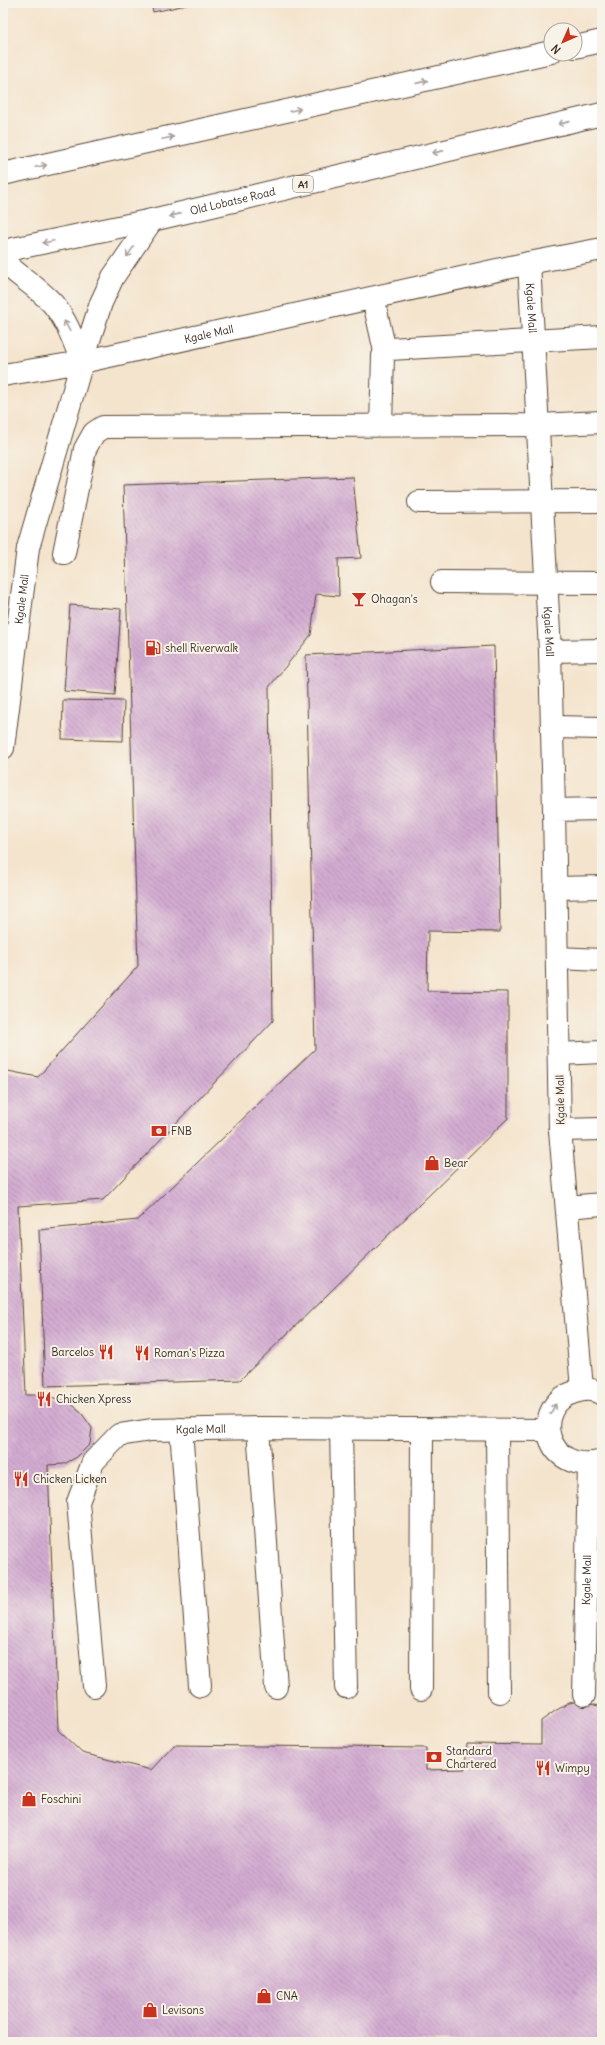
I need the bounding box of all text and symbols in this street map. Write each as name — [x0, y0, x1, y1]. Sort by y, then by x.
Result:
north arrow — [543, 22, 583, 62]
text: N — [548, 41, 564, 57]
one-way arrow — [415, 77, 428, 85]
one-way arrow — [288, 106, 301, 114]
one-way arrow — [558, 119, 571, 127]
one-way arrow — [161, 134, 174, 142]
one-way arrow — [431, 149, 444, 157]
one-way arrow — [34, 162, 47, 170]
road number: A1 — [293, 176, 313, 192]
street label: Old Lobatse Road — [188, 184, 277, 218]
one-way arrow — [169, 211, 182, 219]
one-way arrow — [41, 238, 54, 246]
one-way arrow — [126, 246, 134, 257]
street label: Kgale Mall — [523, 282, 540, 333]
one-way arrow — [63, 320, 71, 332]
street label: Kgale Mall — [183, 322, 235, 346]
street label: Kgale Mall — [12, 573, 32, 625]
bar icon: Ohagan's — [350, 590, 368, 608]
place label: Ohagan's — [371, 592, 418, 606]
street label: Kgale Mall — [541, 606, 557, 657]
fuel station icon: shell Riverwalk — [144, 639, 162, 657]
place label: shell Riverwalk — [165, 641, 238, 655]
street label: Kgale Mall — [553, 1075, 567, 1125]
bank icon: FNB — [150, 1122, 168, 1140]
place label: FNB — [171, 1124, 192, 1138]
shop icon: Bear — [423, 1154, 441, 1172]
place label: Bear — [444, 1156, 468, 1170]
restaurant icon: Barcelos — [97, 1343, 115, 1361]
restaurant icon: Roman's Pizza — [133, 1344, 151, 1362]
place label: Barcelos — [51, 1345, 94, 1359]
place label: Roman's Pizza — [154, 1346, 225, 1360]
restaurant icon: Chicken Xpress — [35, 1390, 53, 1408]
place label: Chicken Xpress — [56, 1392, 131, 1406]
one-way arrow — [550, 1403, 558, 1415]
street label: Kgale Mall — [175, 1422, 226, 1437]
restaurant icon: Chicken Licken — [12, 1470, 30, 1488]
place label: Chicken Licken — [33, 1472, 107, 1486]
street label: Kgale Mall — [579, 1555, 594, 1605]
place label: Standard Chartered — [446, 1744, 497, 1771]
bank icon: Standard Chartered — [425, 1748, 443, 1766]
restaurant icon: Wimpy — [534, 1759, 552, 1777]
place label: Wimpy — [555, 1761, 590, 1775]
shop icon: Foschini — [20, 1790, 38, 1808]
place label: Foschini — [41, 1792, 81, 1806]
shop icon: CNA — [255, 1987, 273, 2005]
place label: CNA — [276, 1989, 298, 2003]
shop icon: Levisons — [141, 2001, 159, 2019]
place label: Levisons — [162, 2003, 204, 2017]

